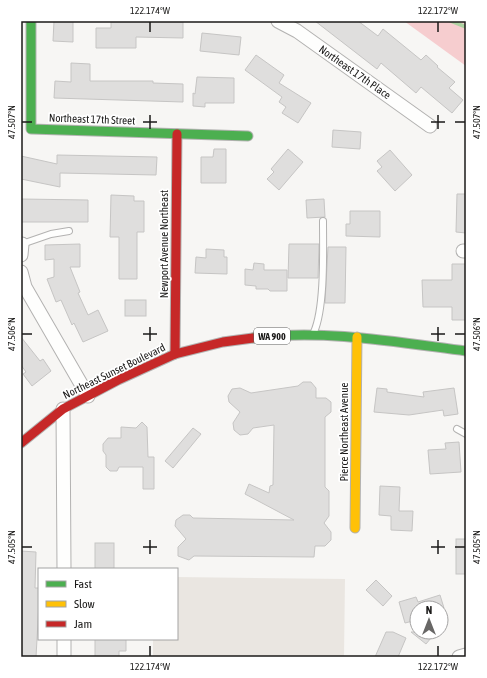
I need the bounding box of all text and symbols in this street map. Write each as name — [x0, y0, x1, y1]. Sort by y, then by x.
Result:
text: 122.174°W — [130, 5, 171, 16]
text: 122.172°W — [418, 5, 459, 16]
street label: Northeast 17th Place — [317, 43, 393, 101]
text: 47.507°N — [6, 105, 17, 139]
text: 47.507°N — [471, 105, 482, 139]
street label: Northeast 17th Street — [49, 111, 135, 127]
street label: Newport Avenue Northeast — [158, 190, 170, 298]
text: 47.506°N — [6, 317, 17, 351]
text: 47.506°N — [471, 317, 482, 351]
road number: WA 900 — [254, 328, 290, 344]
street label: Northeast Sunset Boulevard — [61, 341, 167, 401]
street label: Pierce Northeast Avenue — [338, 383, 350, 481]
text: 47.505°N — [6, 530, 17, 564]
text: 47.505°N — [471, 530, 482, 564]
legend — [38, 568, 178, 640]
text: Fast — [74, 577, 92, 591]
text: Slow — [74, 597, 95, 611]
north arrow — [409, 600, 449, 640]
text: N — [426, 604, 432, 616]
text: Jam — [74, 617, 92, 631]
text: 122.174°W — [130, 661, 171, 672]
text: 122.172°W — [418, 661, 459, 672]

